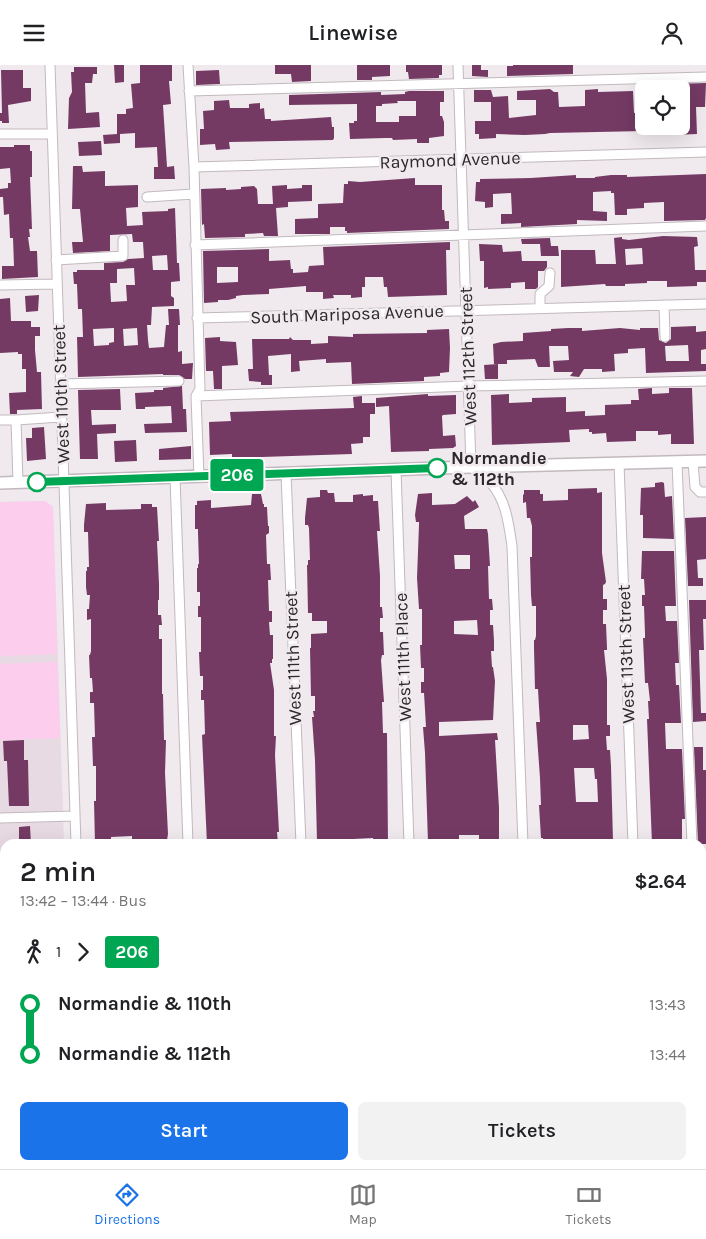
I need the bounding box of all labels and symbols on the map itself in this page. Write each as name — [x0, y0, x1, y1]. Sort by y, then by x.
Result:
street label: Raymond Avenue — [379, 147, 521, 173]
street label: West 112th Street — [455, 286, 481, 426]
street label: South Mariposa Avenue — [250, 300, 444, 328]
street label: West 110th Street — [48, 324, 74, 464]
place label: Normandie & 112th — [451, 447, 546, 490]
marker: Normandie & 112th — [427, 458, 447, 478]
line badge: 206 — [208, 459, 266, 491]
unlabelled marker — [27, 472, 47, 492]
street label: West 113th Street — [613, 584, 639, 724]
street label: West 111th Street — [280, 590, 306, 726]
street label: West 111th Place — [390, 592, 416, 722]

